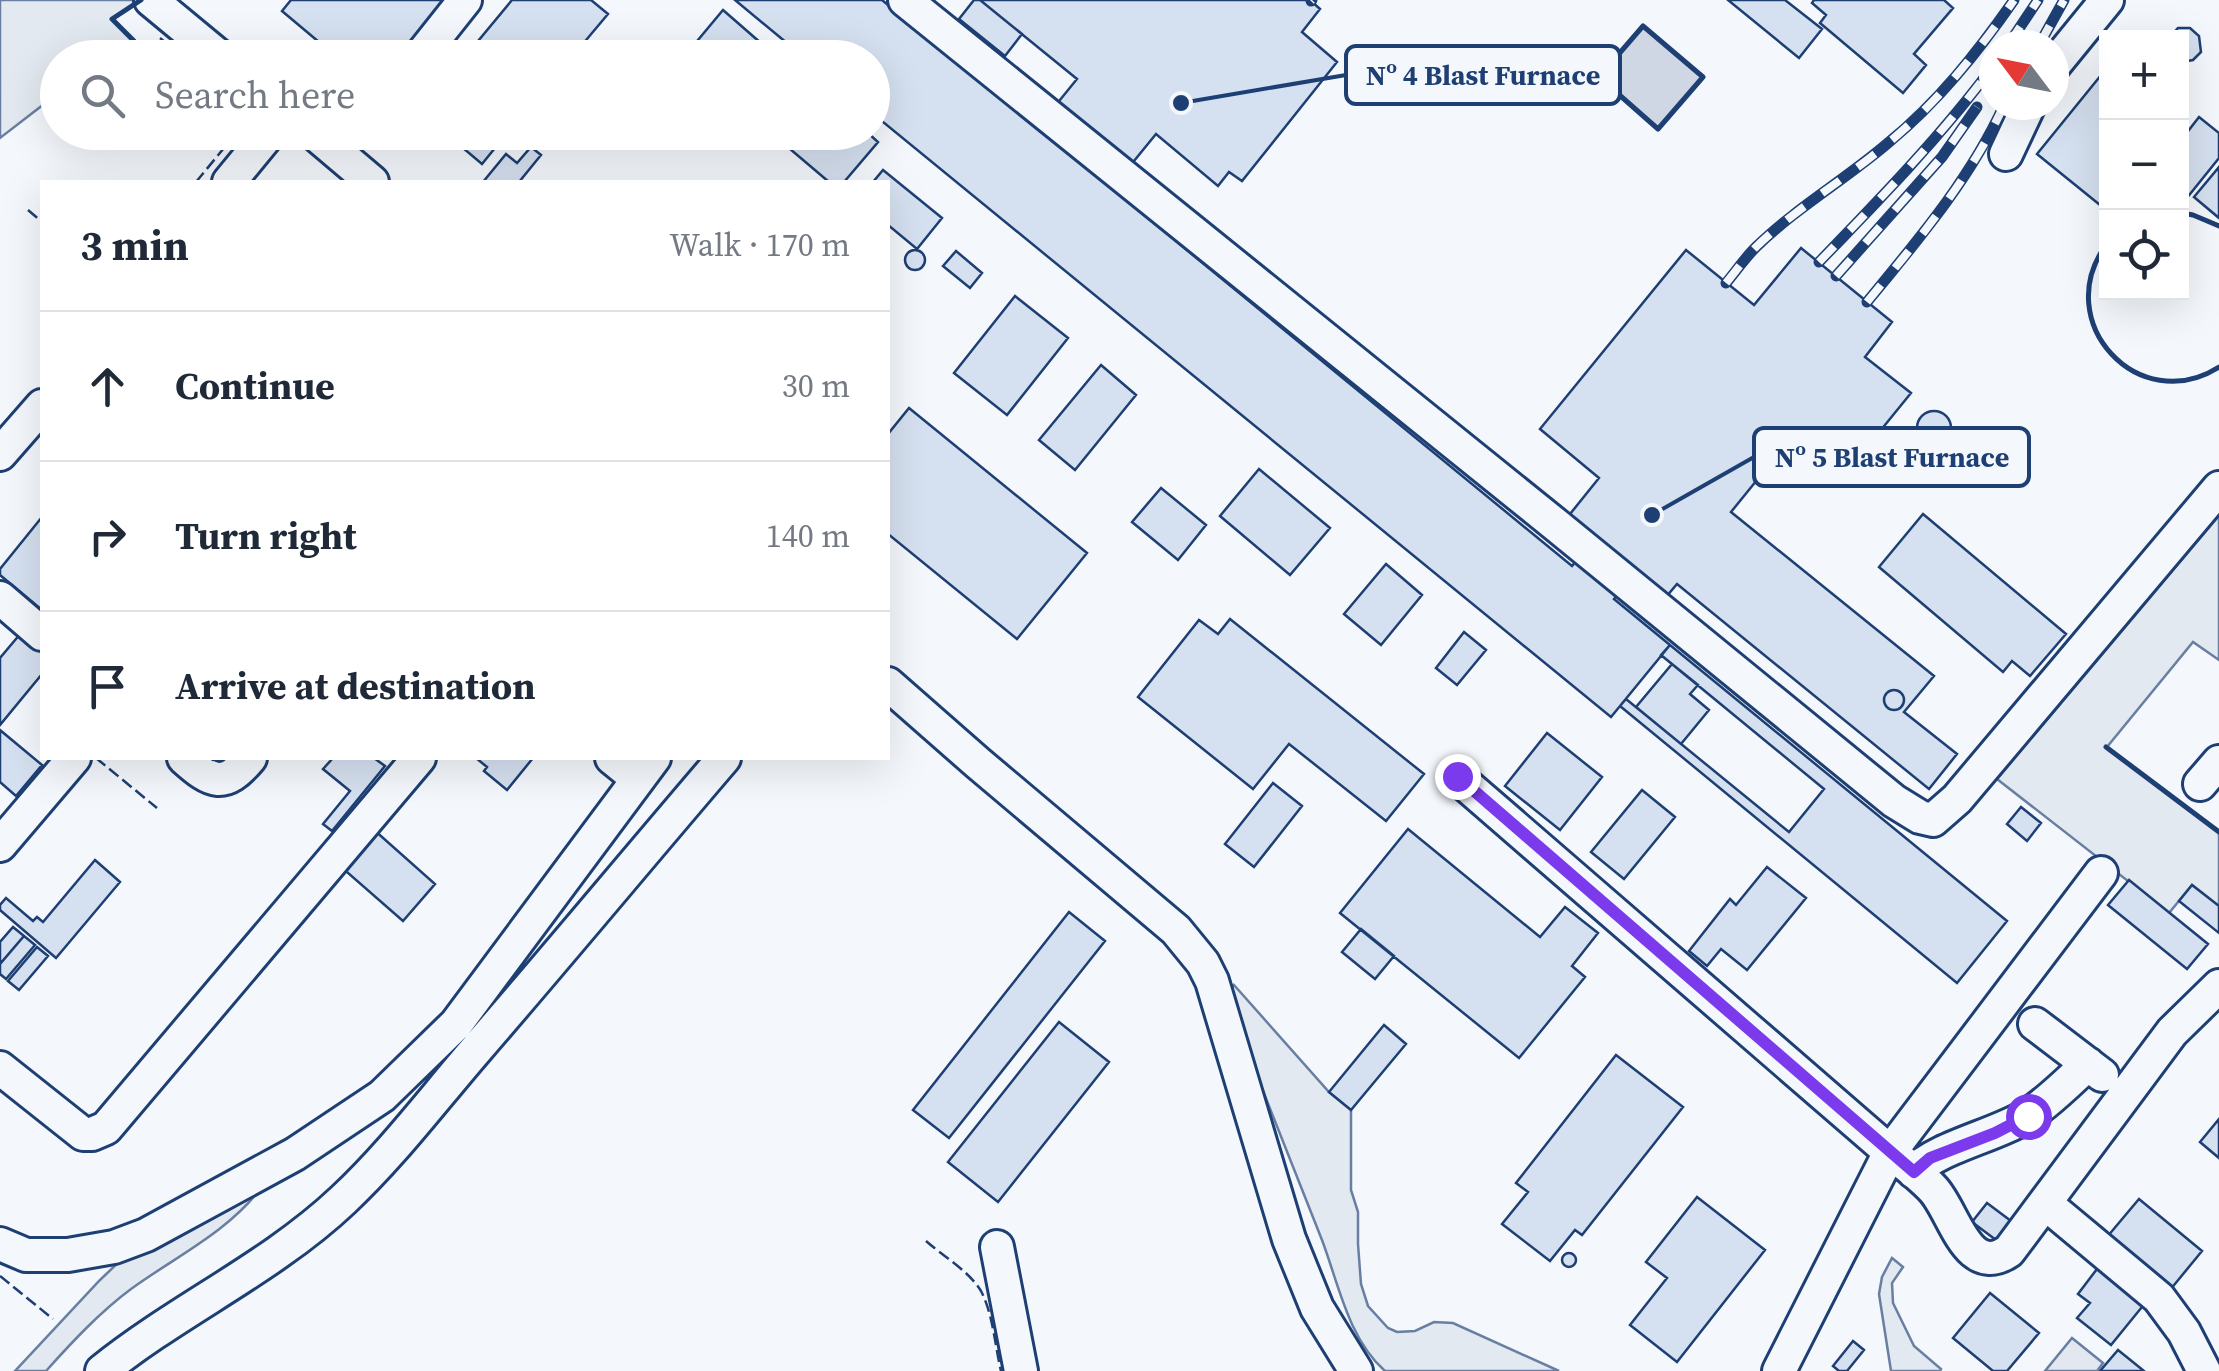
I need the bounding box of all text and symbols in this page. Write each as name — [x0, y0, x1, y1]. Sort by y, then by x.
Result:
north arrow — [1979, 30, 2069, 120]
map controls — [2099, 30, 2189, 300]
button: + — [2099, 30, 2189, 120]
search box — [40, 40, 890, 150]
callout: Nº 4 Blast Furnace — [1346, 46, 1620, 104]
text: Nº 4 Blast Furnace — [1366, 56, 1600, 94]
icon: search — [75, 68, 130, 123]
text: Search here — [155, 69, 355, 121]
button: − — [2099, 120, 2189, 210]
button: locate — [2099, 210, 2189, 300]
text: 3 min — [80, 216, 189, 274]
text: Walk · 170 m — [669, 223, 850, 267]
icon: ahead — [80, 359, 135, 414]
text: Continue — [175, 360, 335, 412]
text: 30 m — [782, 364, 850, 408]
callout: Nº 5 Blast Furnace — [1754, 428, 2029, 486]
text: Nº 5 Blast Furnace — [1775, 438, 2009, 476]
icon: right — [80, 509, 135, 564]
text: Turn right — [175, 510, 357, 562]
text: 140 m — [766, 514, 850, 558]
icon: arrive — [80, 659, 135, 714]
text: Arrive at destination — [175, 660, 536, 712]
route end — [1435, 754, 1481, 800]
route start — [2006, 1094, 2052, 1140]

